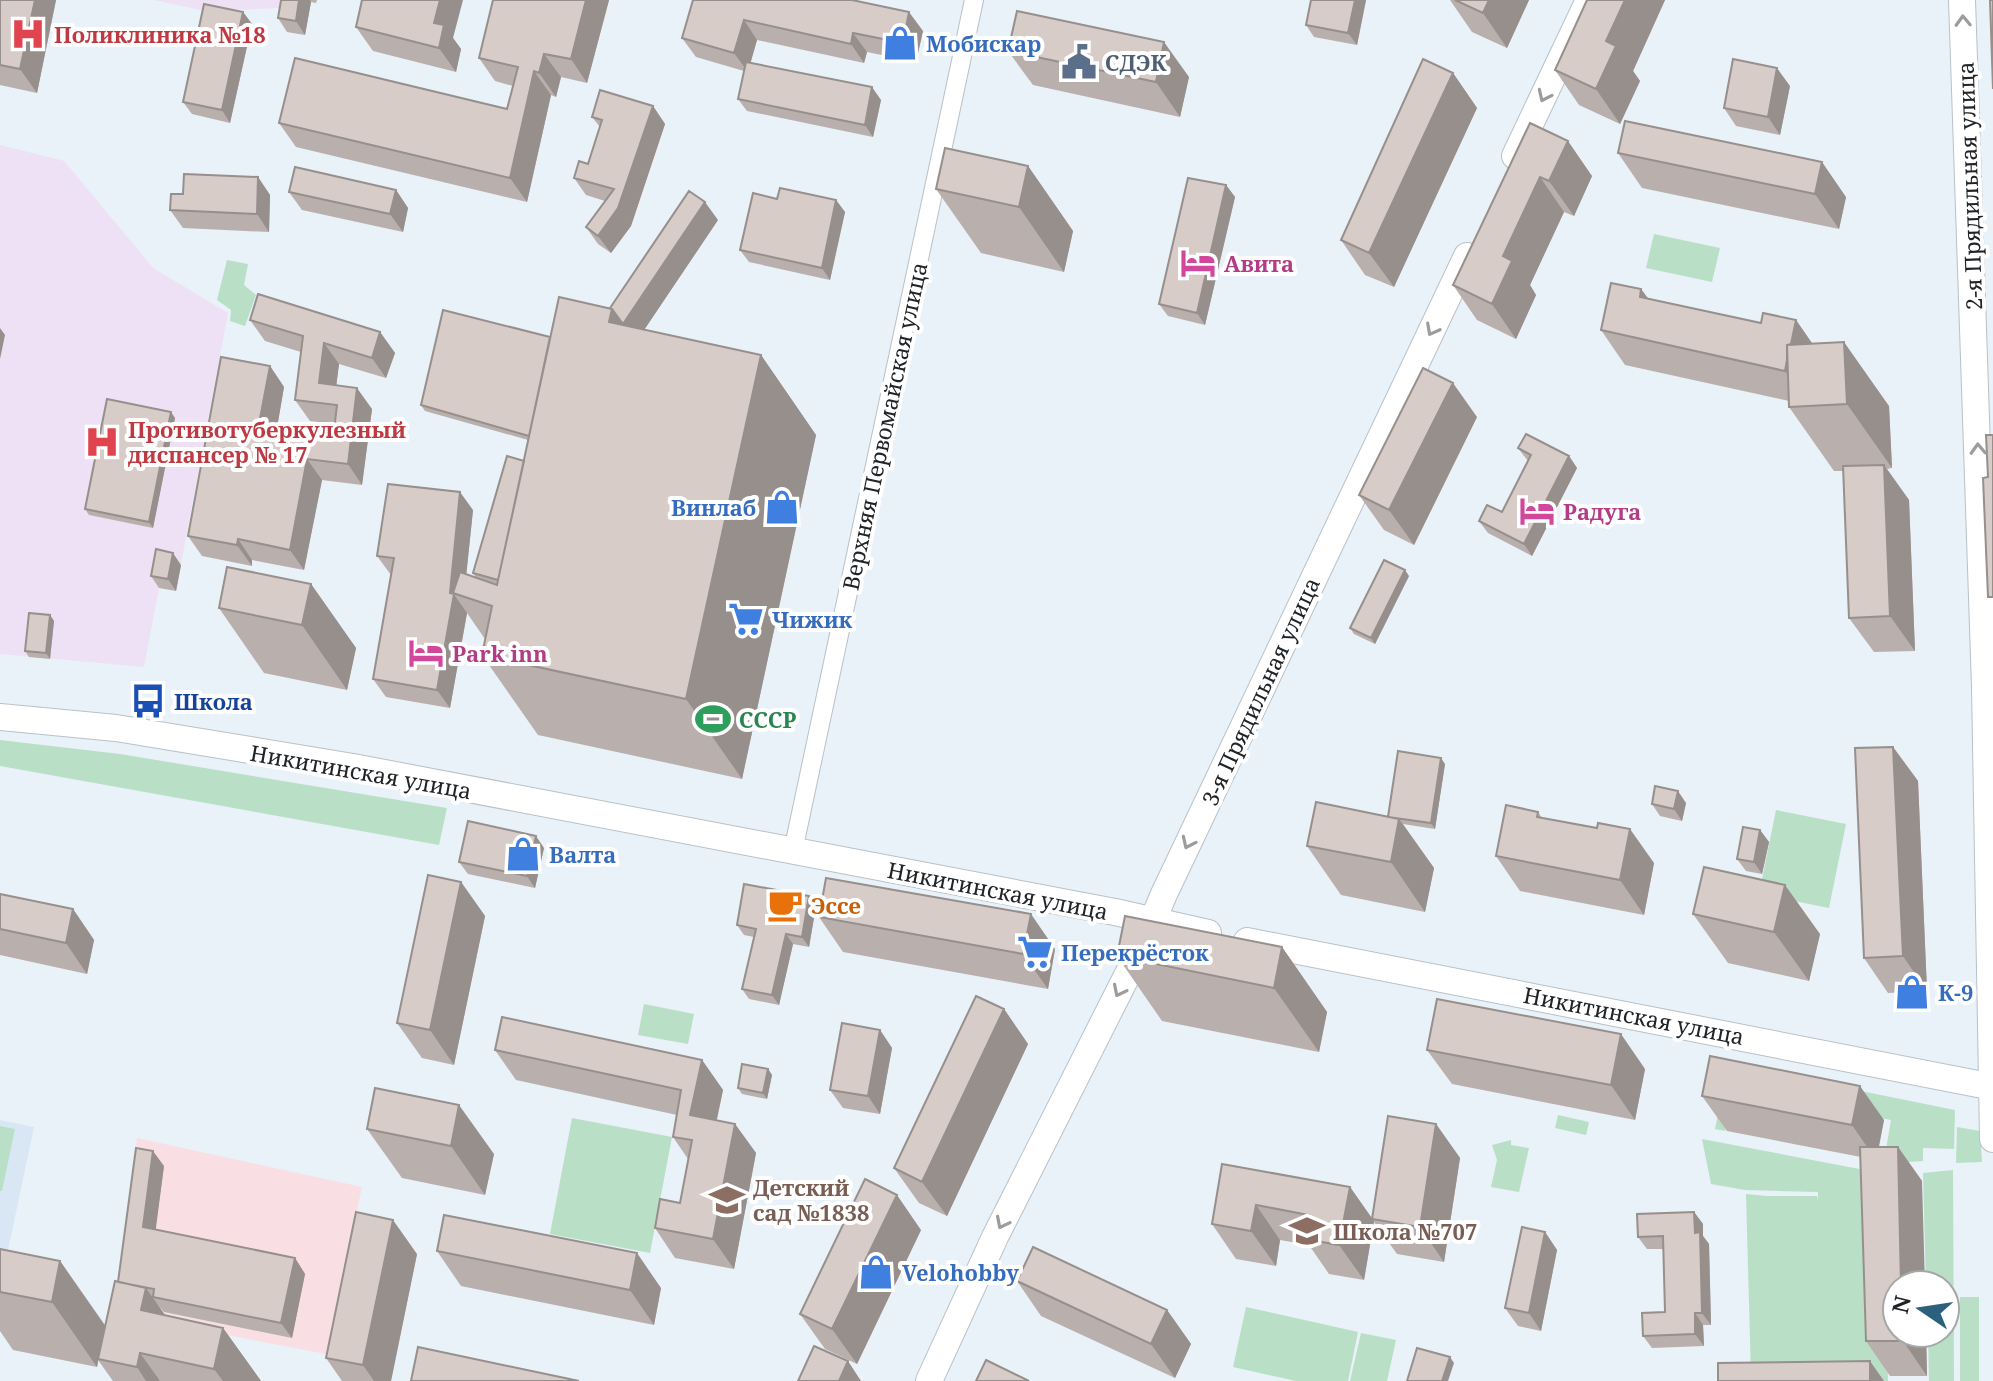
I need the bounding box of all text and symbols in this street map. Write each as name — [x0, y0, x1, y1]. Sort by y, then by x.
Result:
one-way arrow — [1955, 14, 1972, 27]
hospital icon: Поликлиника №18 — [9, 15, 47, 53]
place label: Поликлиника №18 — [54, 19, 266, 49]
shop icon: Мобискар — [881, 24, 919, 62]
place label: Мобискар — [926, 28, 1041, 58]
public building icon: СДЭК — [1060, 43, 1098, 81]
place label: СДЭК — [1105, 47, 1167, 77]
street label: 2-я Прядильная улица — [1950, 61, 1988, 311]
one-way arrow — [1538, 87, 1554, 102]
hotel icon: Авита — [1179, 244, 1217, 282]
place label: Авита — [1224, 248, 1294, 278]
street label: Верхняя Первомайская улица — [835, 259, 933, 593]
one-way arrow — [1426, 322, 1441, 337]
place label: Противотуберкулезный диспансер № 17 — [128, 414, 406, 469]
hospital icon: Противотуберкулезный диспансер № 17 — [83, 423, 121, 461]
one-way arrow — [1969, 442, 1986, 455]
shop icon: Винлаб — [763, 488, 801, 526]
place label: Винлаб — [671, 492, 756, 522]
hotel icon: Радуга — [1518, 492, 1556, 530]
place label: Радуга — [1563, 496, 1641, 526]
street label: 3-я Прядильная улица — [1194, 572, 1326, 810]
supermarket icon: Чижик — [727, 600, 765, 638]
place label: Чижик — [772, 604, 853, 634]
hotel icon: Park inn — [407, 634, 445, 672]
place label: Park inn — [452, 638, 548, 668]
bus stop icon: Школа — [129, 682, 167, 720]
place label: Школа — [174, 686, 253, 716]
sports icon: СССР — [694, 700, 732, 738]
place label: СССР — [739, 704, 796, 734]
street label: Никитинская улица — [248, 737, 474, 805]
shop icon: Валта — [504, 835, 542, 873]
one-way arrow — [1182, 835, 1198, 850]
place label: Валта — [549, 839, 616, 869]
street label: Никитинская улица — [885, 854, 1111, 926]
cafe icon: Эссе — [766, 886, 804, 924]
place label: Эссе — [811, 890, 861, 920]
supermarket icon: Перекрёсток — [1016, 933, 1054, 971]
place label: Перекрёсток — [1061, 937, 1209, 967]
shop icon: К-9 — [1893, 973, 1931, 1011]
place label: К-9 — [1938, 977, 1973, 1007]
street label: Никитинская улица — [1521, 979, 1747, 1051]
one-way arrow — [1114, 982, 1129, 997]
place label: Детский сад №1838 — [753, 1172, 869, 1227]
school or university icon: Детский сад №1838 — [708, 1181, 746, 1219]
school or university icon: Школа №707 — [1288, 1212, 1326, 1250]
one-way arrow — [996, 1214, 1011, 1229]
place label: Школа №707 — [1333, 1216, 1477, 1246]
shop icon: Velohobby — [857, 1253, 895, 1291]
place label: Velohobby — [902, 1257, 1019, 1287]
north arrow — [1881, 1269, 1961, 1349]
text: N — [1884, 1292, 1917, 1316]

